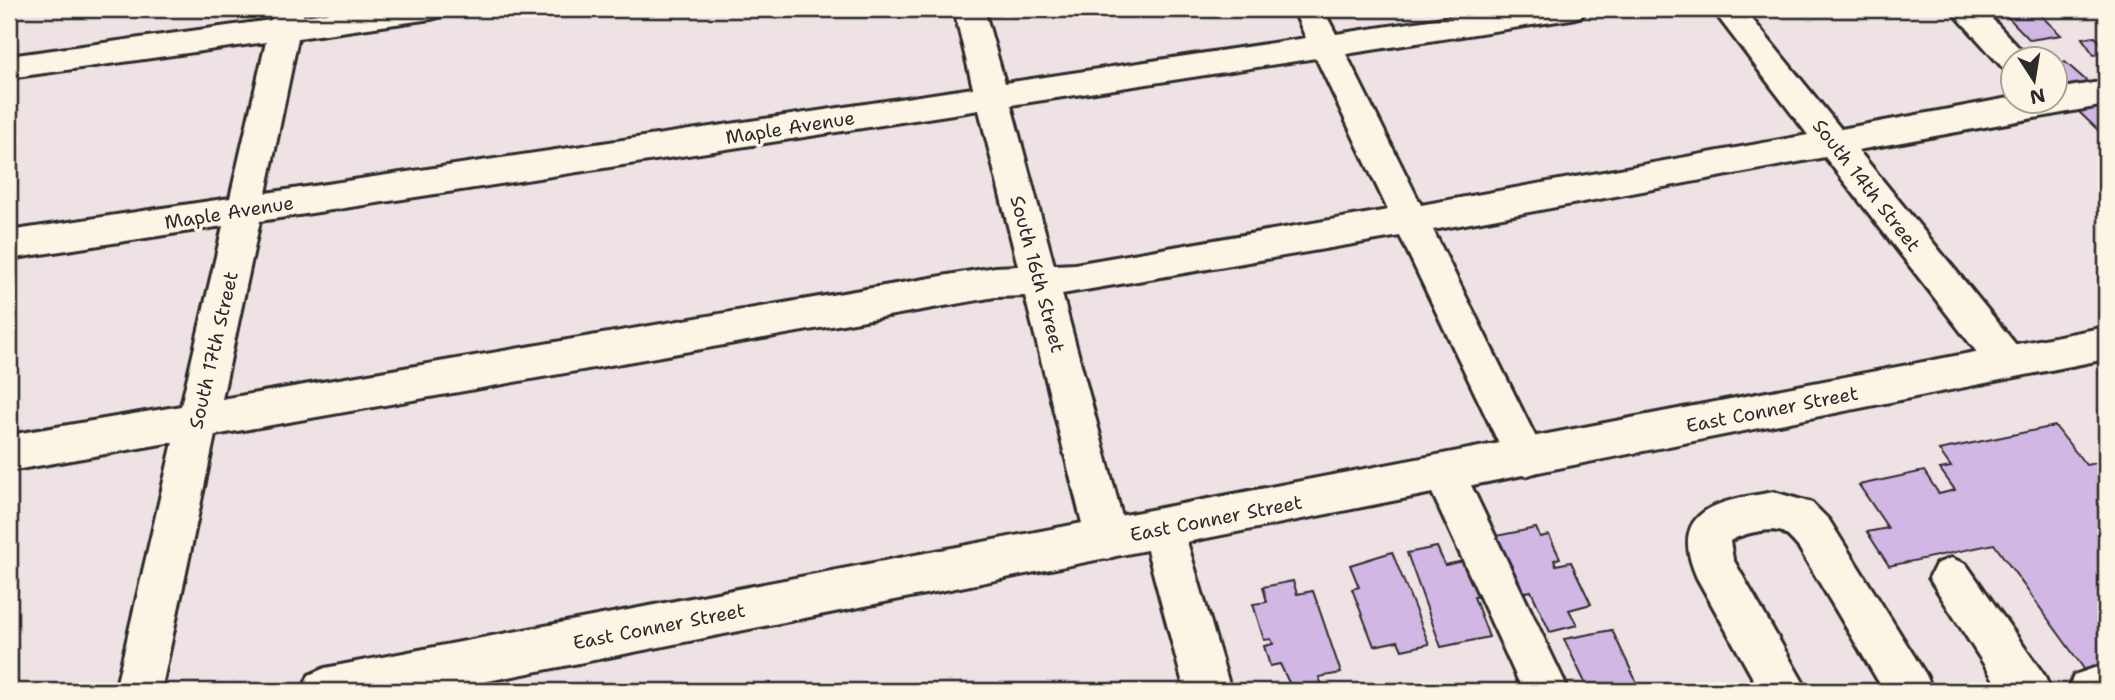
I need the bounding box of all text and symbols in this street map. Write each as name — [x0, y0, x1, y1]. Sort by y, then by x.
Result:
north arrow — [2000, 46, 2070, 116]
text: N — [2027, 82, 2047, 110]
street label: Maple Avenue — [724, 105, 856, 150]
street label: South 14th Street — [1807, 114, 1926, 257]
street label: Maple Avenue — [163, 190, 295, 235]
street label: South 16th Street — [1005, 193, 1070, 355]
street label: South 17th Street — [183, 269, 244, 431]
street label: East Conner Street — [1684, 381, 1860, 438]
street label: East Conner Street — [1128, 490, 1304, 547]
street label: East Conner Street — [571, 598, 747, 655]

